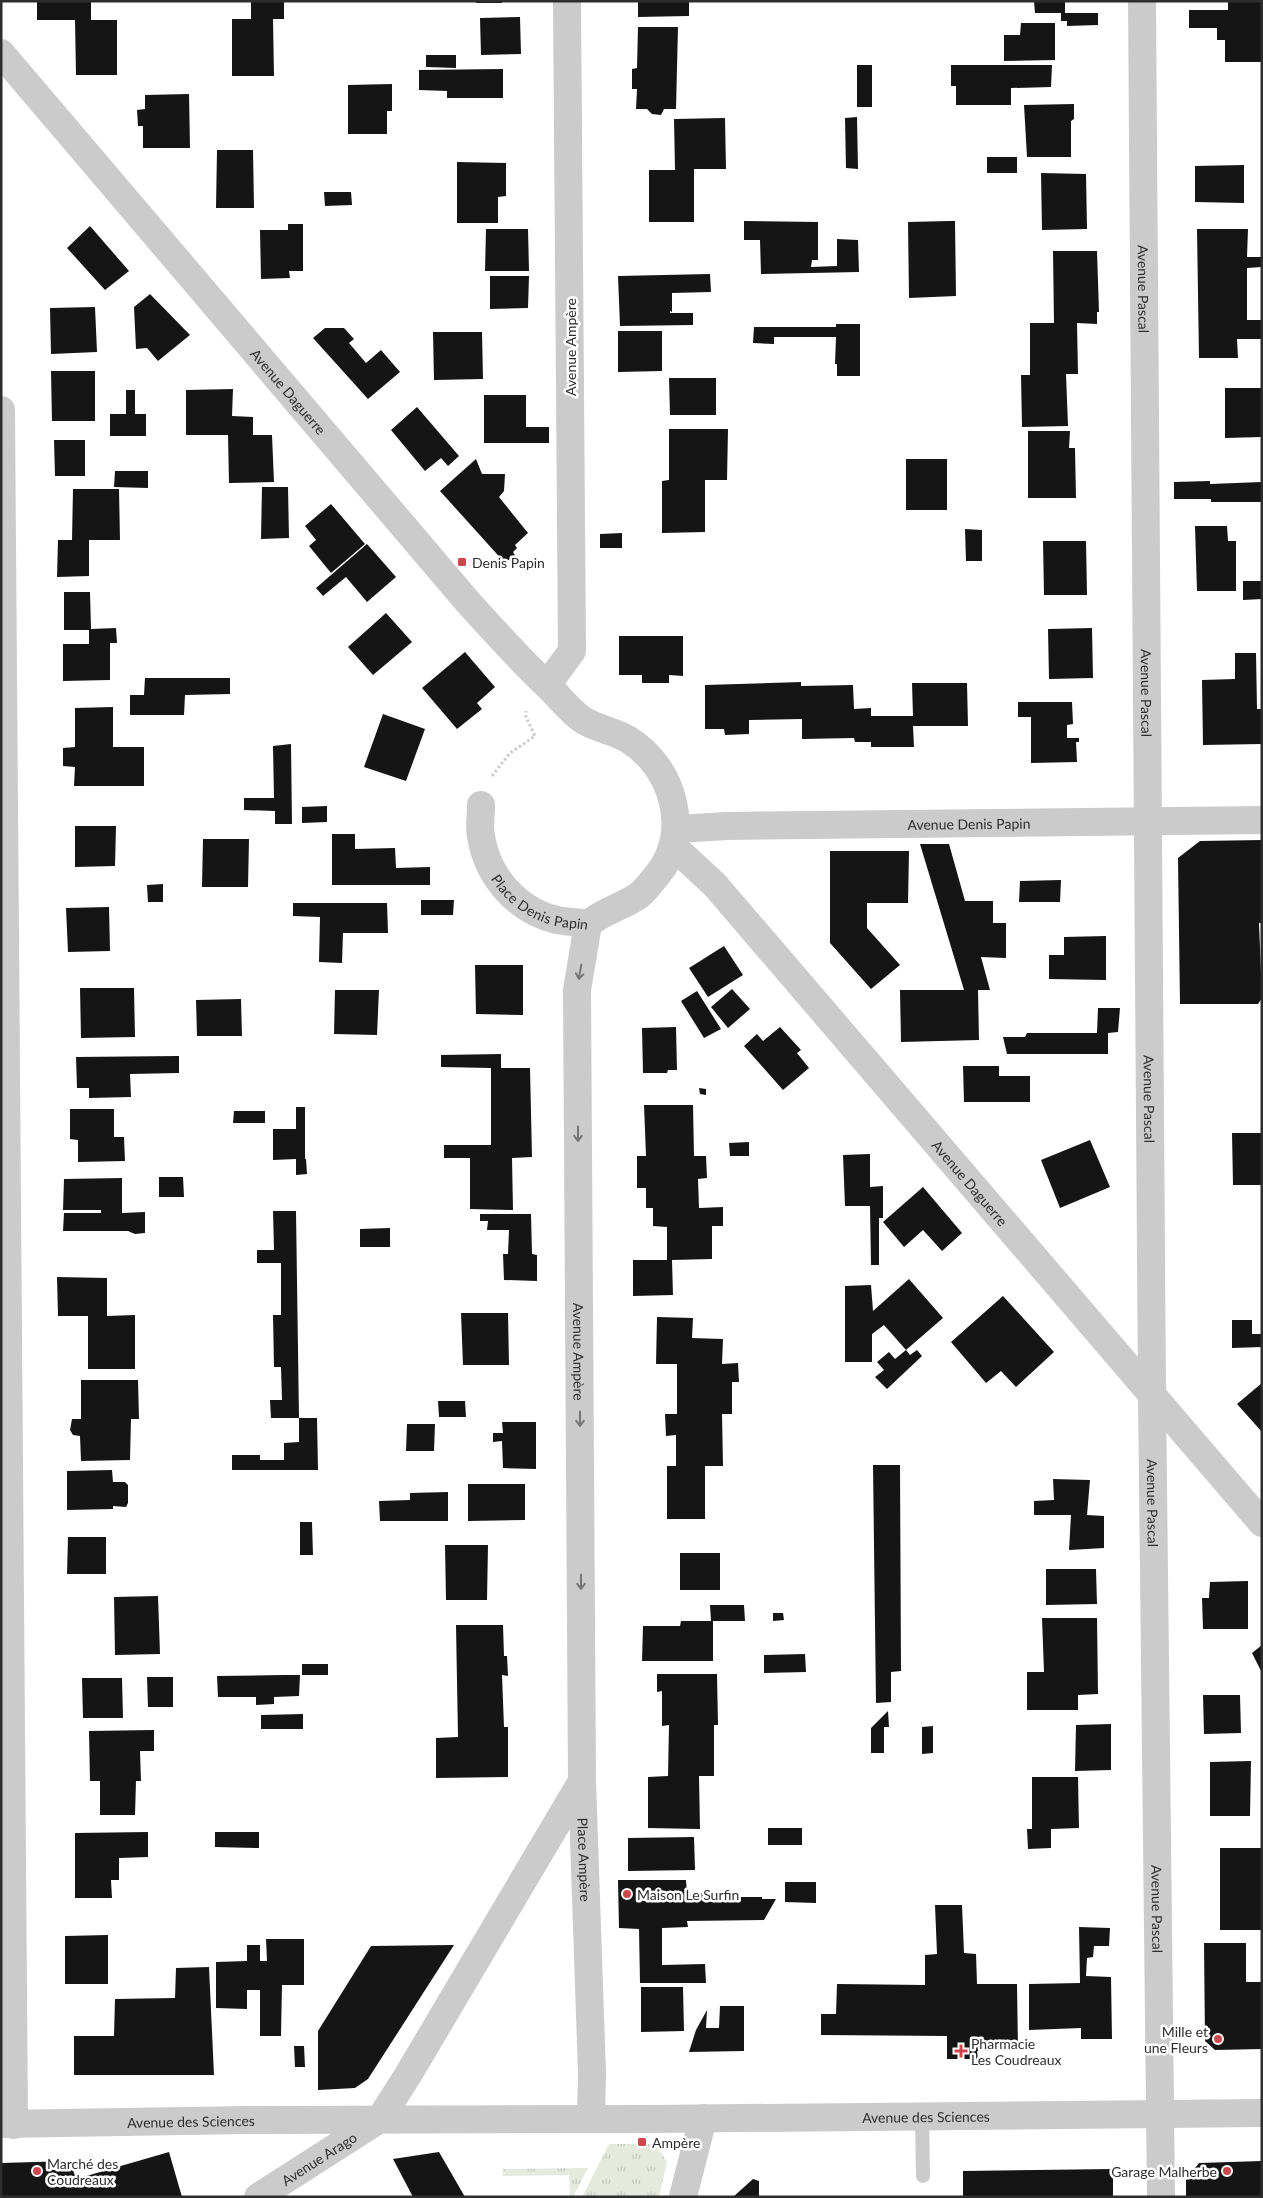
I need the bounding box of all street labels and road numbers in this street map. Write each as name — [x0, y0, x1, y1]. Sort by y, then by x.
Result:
street label: Avenue Pascal — [1135, 245, 1153, 333]
street label: Avenue Ampère — [562, 298, 579, 396]
street label: Avenue Daguerre — [247, 345, 330, 438]
street label: Avenue Pascal — [1138, 649, 1156, 737]
street label: Avenue Denis Papin — [907, 814, 1030, 832]
street label: Place Denis Papin — [489, 871, 590, 932]
street label: Avenue Pascal — [1141, 1055, 1159, 1143]
street label: Avenue Daguerre — [929, 1136, 1012, 1229]
street label: Avenue Ampère — [570, 1303, 588, 1401]
street label: Avenue Pascal — [1144, 1459, 1162, 1547]
street label: Place Ampère — [575, 1817, 595, 1902]
street label: Avenue Pascal — [1149, 1865, 1167, 1953]
street label: Avenue des Sciences — [862, 2107, 990, 2125]
street label: Avenue des Sciences — [127, 2111, 255, 2130]
street label: Avenue Arago — [278, 2128, 360, 2189]

